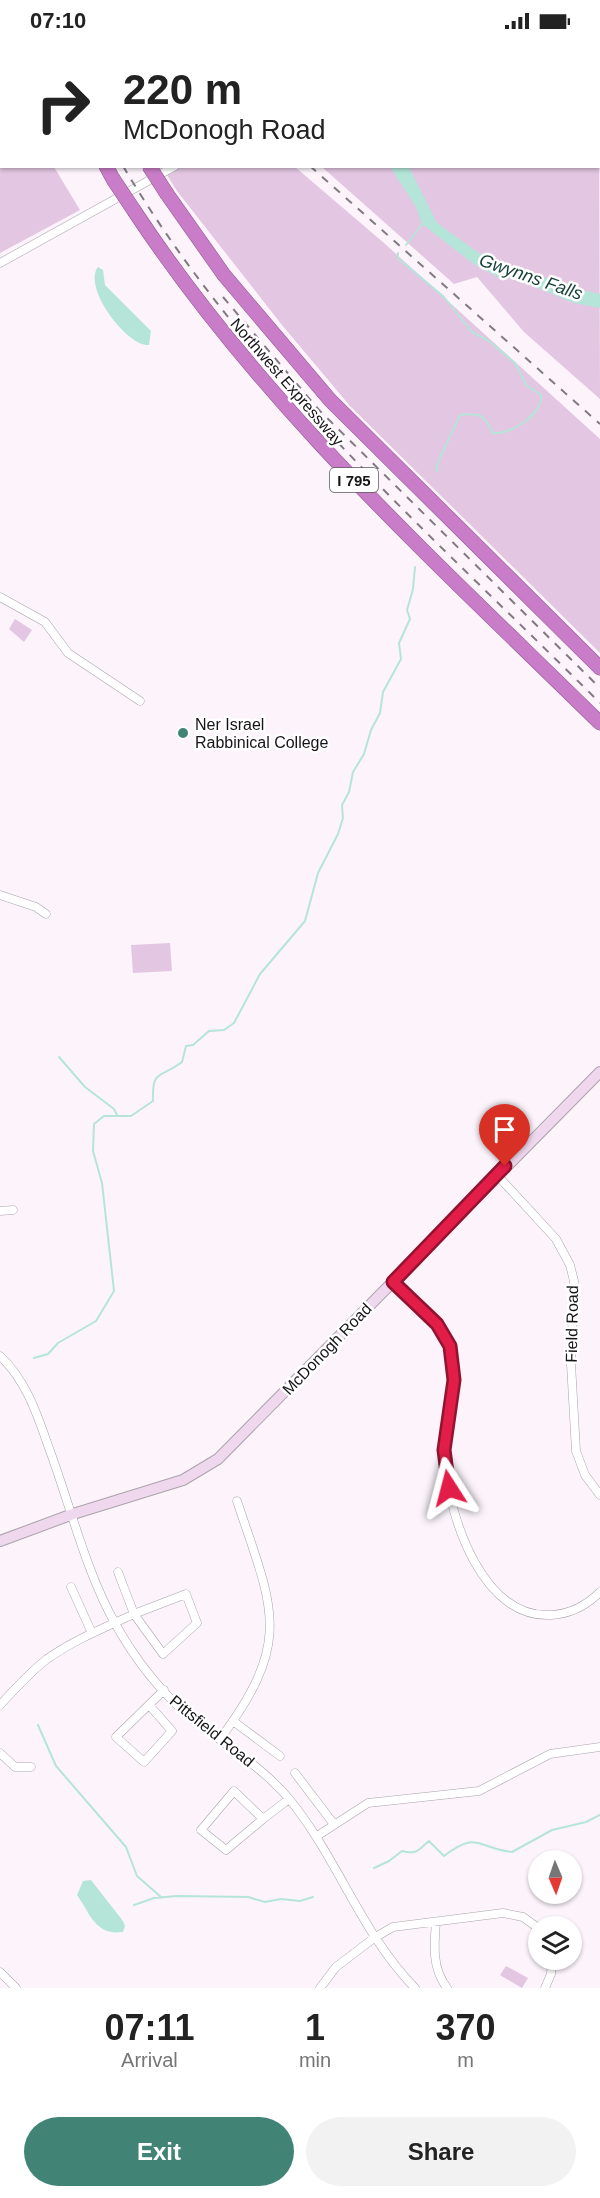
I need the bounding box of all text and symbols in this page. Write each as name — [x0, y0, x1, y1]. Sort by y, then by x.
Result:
text: 07:10 — [30, 8, 86, 33]
icon: right — [24, 66, 102, 144]
text: 220 m — [123, 66, 242, 113]
text: McDonogh Road — [123, 115, 326, 145]
water label: Gwynns Falls — [477, 250, 585, 304]
street label: Northwest Expressway — [227, 315, 347, 449]
road number: I 795 — [330, 468, 378, 492]
place label: Ner Israel Rabbinical College — [195, 716, 329, 751]
marker: Ner Israel Rabbinical College — [176, 726, 190, 740]
pin — [479, 1104, 530, 1166]
icon: arrive — [488, 1113, 521, 1146]
street label: Field Road — [563, 1285, 581, 1363]
street label: McDonogh Road — [279, 1300, 375, 1398]
position arrow — [417, 1456, 481, 1520]
street label: Pittsfield Road — [167, 1692, 257, 1770]
north arrow — [528, 1850, 582, 1904]
map controls — [528, 1850, 582, 1970]
button: layers — [528, 1916, 582, 1970]
text: 07:11 — [104, 2007, 194, 2048]
text: 1 — [305, 2007, 325, 2048]
text: 370 — [436, 2007, 496, 2048]
text: Arrival — [121, 2049, 178, 2071]
text: min — [299, 2049, 331, 2071]
text: m — [457, 2049, 474, 2071]
button: Exit — [24, 2117, 294, 2186]
button: Share — [306, 2117, 576, 2186]

